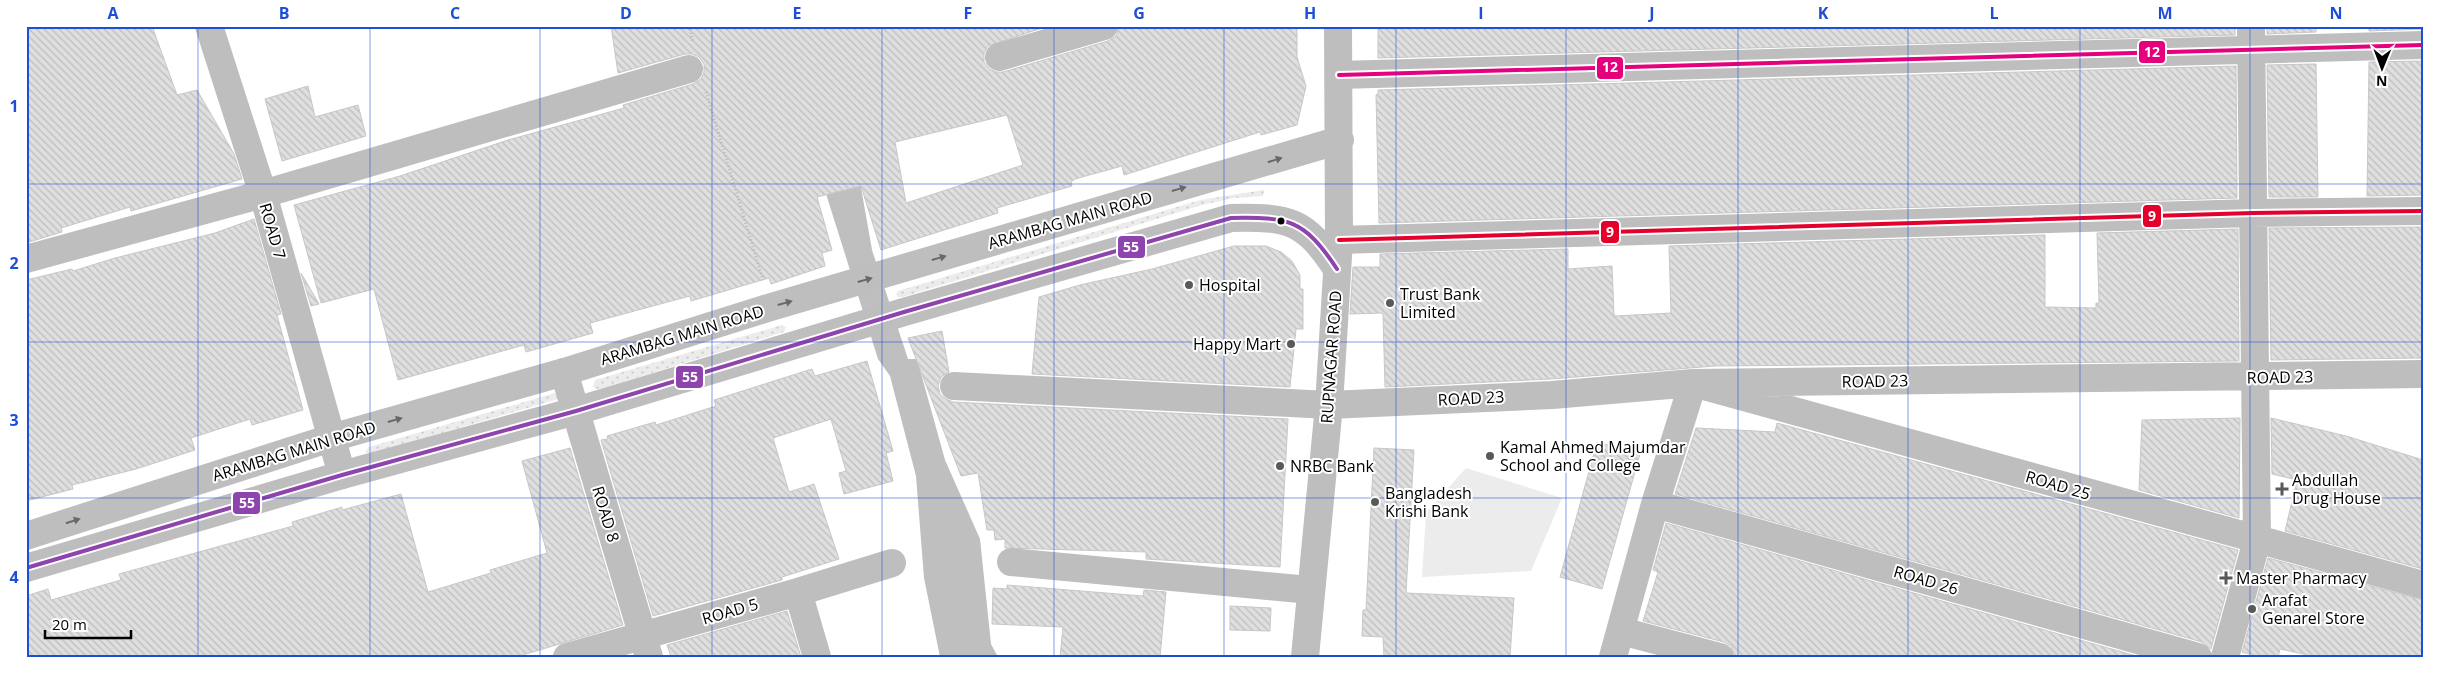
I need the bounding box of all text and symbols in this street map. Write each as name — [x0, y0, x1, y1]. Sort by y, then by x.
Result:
text: A — [107, 2, 119, 24]
text: B — [279, 2, 289, 24]
text: C — [450, 2, 460, 24]
text: D — [620, 2, 632, 24]
text: E — [793, 2, 802, 24]
text: F — [964, 2, 972, 24]
text: G — [1133, 2, 1145, 24]
text: H — [1304, 2, 1316, 24]
text: I — [1478, 2, 1484, 24]
text: J — [1647, 2, 1655, 24]
text: K — [1818, 2, 1829, 24]
text: L — [1989, 2, 1999, 24]
text: M — [2157, 2, 2173, 24]
text: N — [2329, 2, 2343, 24]
line badge: 12 — [2138, 40, 2166, 64]
text: 12 — [2144, 42, 2160, 61]
north arrow — [2356, 42, 2406, 92]
line badge: 12 — [1596, 56, 1624, 80]
text: 12 — [1602, 57, 1618, 76]
text: N — [2376, 72, 2388, 91]
text: 1 — [9, 95, 19, 117]
one-way arrow — [1267, 156, 1282, 164]
one-way arrow — [1172, 184, 1187, 192]
street label: ARAMBAG MAIN ROAD — [985, 186, 1155, 254]
street label: ROAD 7 — [255, 200, 291, 262]
line badge: 9 — [2142, 204, 2162, 228]
text: 9 — [2148, 206, 2156, 225]
unlabelled marker — [1276, 216, 1286, 226]
line badge: 9 — [1600, 220, 1620, 244]
text: 9 — [1606, 222, 1614, 241]
line badge: 55 — [1117, 235, 1146, 259]
text: 55 — [1123, 237, 1139, 256]
text: 2 — [9, 252, 19, 274]
one-way arrow — [932, 254, 947, 262]
place label: Hospital — [1199, 274, 1261, 296]
one-way arrow — [857, 275, 872, 283]
marker: Hospital — [1183, 279, 1195, 291]
place label: Trust Bank Limited — [1400, 283, 1481, 323]
street label: RUPNAGAR ROAD — [1315, 290, 1347, 424]
marker: Trust Bank Limited — [1384, 297, 1396, 309]
one-way arrow — [777, 298, 792, 306]
street label: ARAMBAG MAIN ROAD — [598, 300, 766, 370]
place label: Happy Mart — [1193, 333, 1281, 355]
marker: Happy Mart — [1285, 338, 1297, 350]
line badge: 55 — [675, 365, 704, 389]
street label: ROAD 23 — [2247, 365, 2313, 389]
text: 55 — [682, 367, 698, 386]
street label: ROAD 23 — [1842, 369, 1908, 393]
street label: ROAD 23 — [1437, 385, 1505, 411]
text: 3 — [9, 409, 19, 431]
street label: ARAMBAG MAIN ROAD — [210, 416, 378, 486]
one-way arrow — [387, 416, 402, 424]
place label: Kamal Ahmed Majumdar School and College — [1500, 436, 1686, 476]
marker: Kamal Ahmed Majumdar School and College — [1484, 450, 1496, 462]
place label: NRBC Bank — [1290, 455, 1375, 477]
marker: NRBC Bank — [1274, 460, 1286, 472]
street label: ROAD 25 — [2023, 465, 2093, 505]
place label: Abdullah Drug House — [2292, 469, 2381, 509]
place label: Bangladesh Krishi Bank — [1385, 482, 1472, 522]
street label: ROAD 8 — [587, 483, 625, 545]
marker: Abdullah Drug House — [2276, 483, 2288, 495]
line badge: 55 — [232, 491, 261, 515]
text: 55 — [239, 493, 255, 512]
marker: Bangladesh Krishi Bank — [1369, 496, 1381, 508]
one-way arrow — [65, 517, 80, 524]
street label: ROAD 26 — [1891, 560, 1961, 600]
text: 4 — [9, 566, 19, 588]
place label: Master Pharmacy — [2236, 567, 2368, 589]
marker: Master Pharmacy — [2220, 572, 2232, 584]
place label: Arafat Genarel Store — [2262, 589, 2365, 629]
street label: ROAD 5 — [699, 593, 761, 629]
marker: Arafat Genarel Store — [2246, 603, 2258, 615]
scale bar — [45, 608, 131, 640]
text: 20 m — [52, 614, 87, 634]

